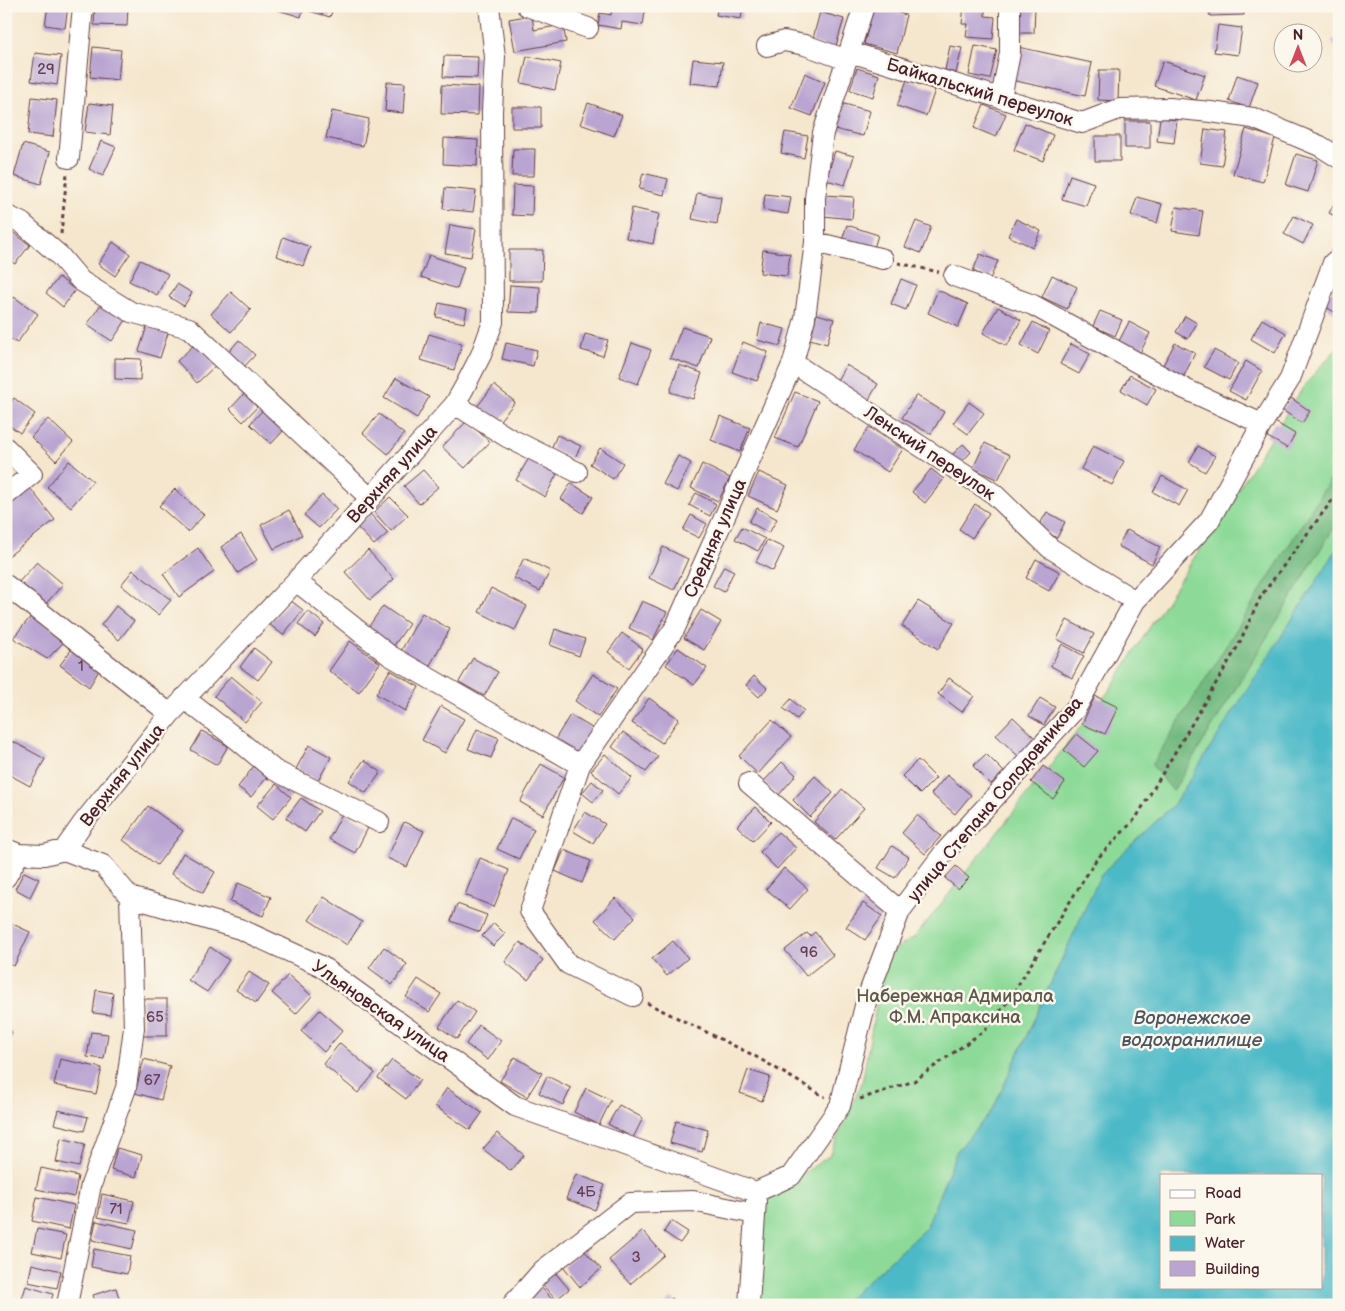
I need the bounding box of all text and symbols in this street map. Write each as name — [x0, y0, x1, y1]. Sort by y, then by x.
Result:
north arrow — [1272, 22, 1322, 72]
text: N — [1293, 27, 1303, 44]
street label: Байкальский переулок — [884, 54, 1076, 131]
house number: 29 — [37, 60, 55, 79]
street label: Ленский переулок — [859, 401, 1000, 505]
street label: Верхняя улица — [343, 421, 442, 528]
street label: Средняя улица — [680, 475, 751, 601]
house number: 1 — [78, 657, 84, 676]
street label: улица Степана Солодовникова — [903, 692, 1088, 906]
street label: Верхняя улица — [76, 720, 169, 831]
house number: 96 — [800, 943, 818, 962]
street label: Ульяновская улица — [308, 956, 454, 1067]
park label: Набережная Адмирала Ф.М. Апраксина — [856, 986, 1054, 1028]
water label: Воронежское водохранилище — [1122, 1007, 1263, 1052]
house number: 65 — [146, 1008, 164, 1027]
house number: 67 — [144, 1071, 161, 1090]
legend — [1160, 1174, 1322, 1288]
house number: 4Б — [576, 1183, 596, 1202]
text: Road — [1205, 1184, 1241, 1203]
house number: 71 — [109, 1200, 123, 1219]
text: Park — [1205, 1210, 1236, 1229]
text: Water — [1205, 1234, 1245, 1253]
house number: 3 — [631, 1248, 641, 1267]
text: Building — [1205, 1260, 1260, 1279]

